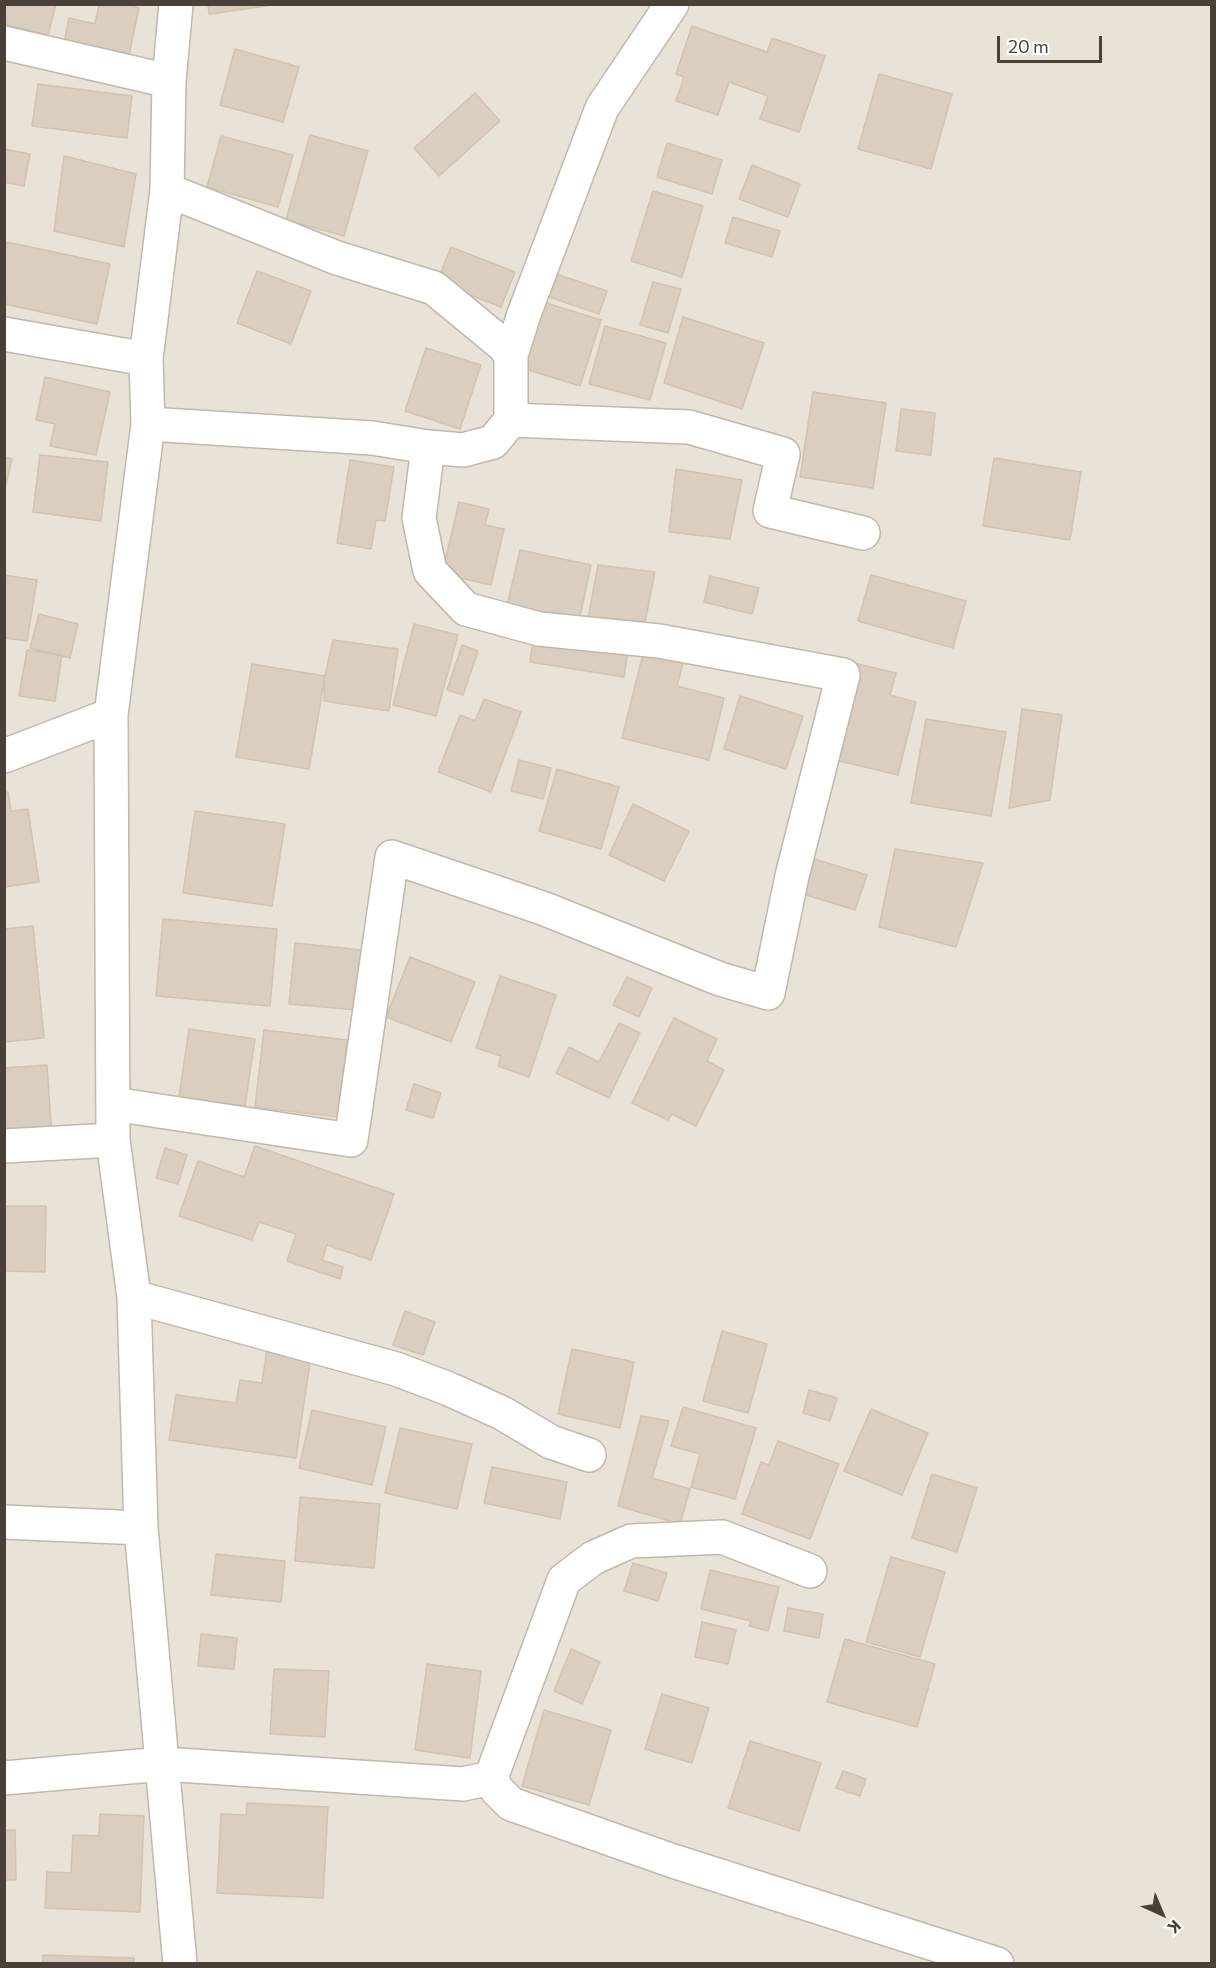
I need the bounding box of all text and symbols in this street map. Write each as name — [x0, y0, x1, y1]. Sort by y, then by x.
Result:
scale bar — [1000, 24, 1105, 62]
text: 20 m — [1008, 35, 1049, 57]
north arrow — [1132, 1884, 1192, 1944]
text: K — [1164, 1917, 1185, 1938]

